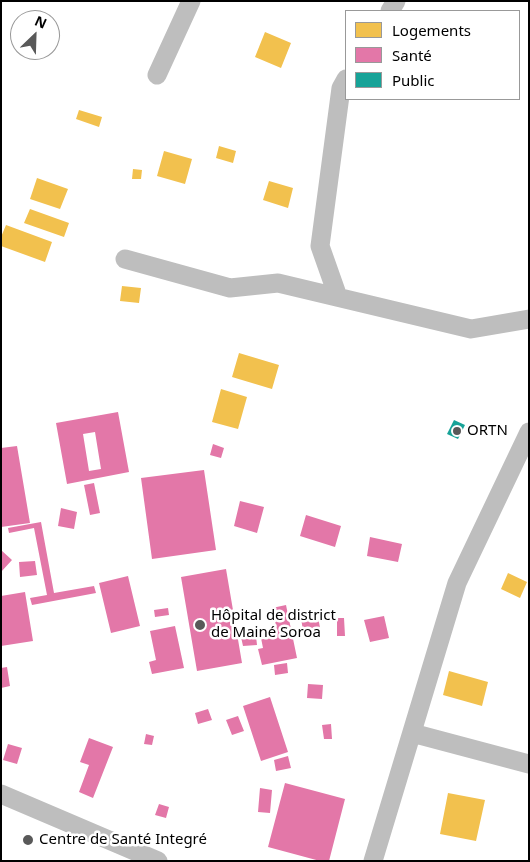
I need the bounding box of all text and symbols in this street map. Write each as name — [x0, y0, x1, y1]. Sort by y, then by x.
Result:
north arrow — [10, 10, 60, 60]
legend — [345, 10, 520, 100]
text: N — [32, 11, 50, 33]
text: Logements — [392, 20, 471, 40]
text: Santé — [392, 45, 432, 65]
text: Public — [392, 70, 435, 90]
place label: ORTN — [467, 422, 508, 440]
marker: ORTN — [451, 425, 463, 437]
place label: Hôpital de district de Mainé Soroa — [211, 607, 336, 642]
marker: Hôpital de district de Mainé Soroa — [193, 618, 207, 632]
place label: Centre de Santé Integré — [39, 831, 207, 849]
marker: Centre de Santé Integré — [21, 833, 35, 847]

